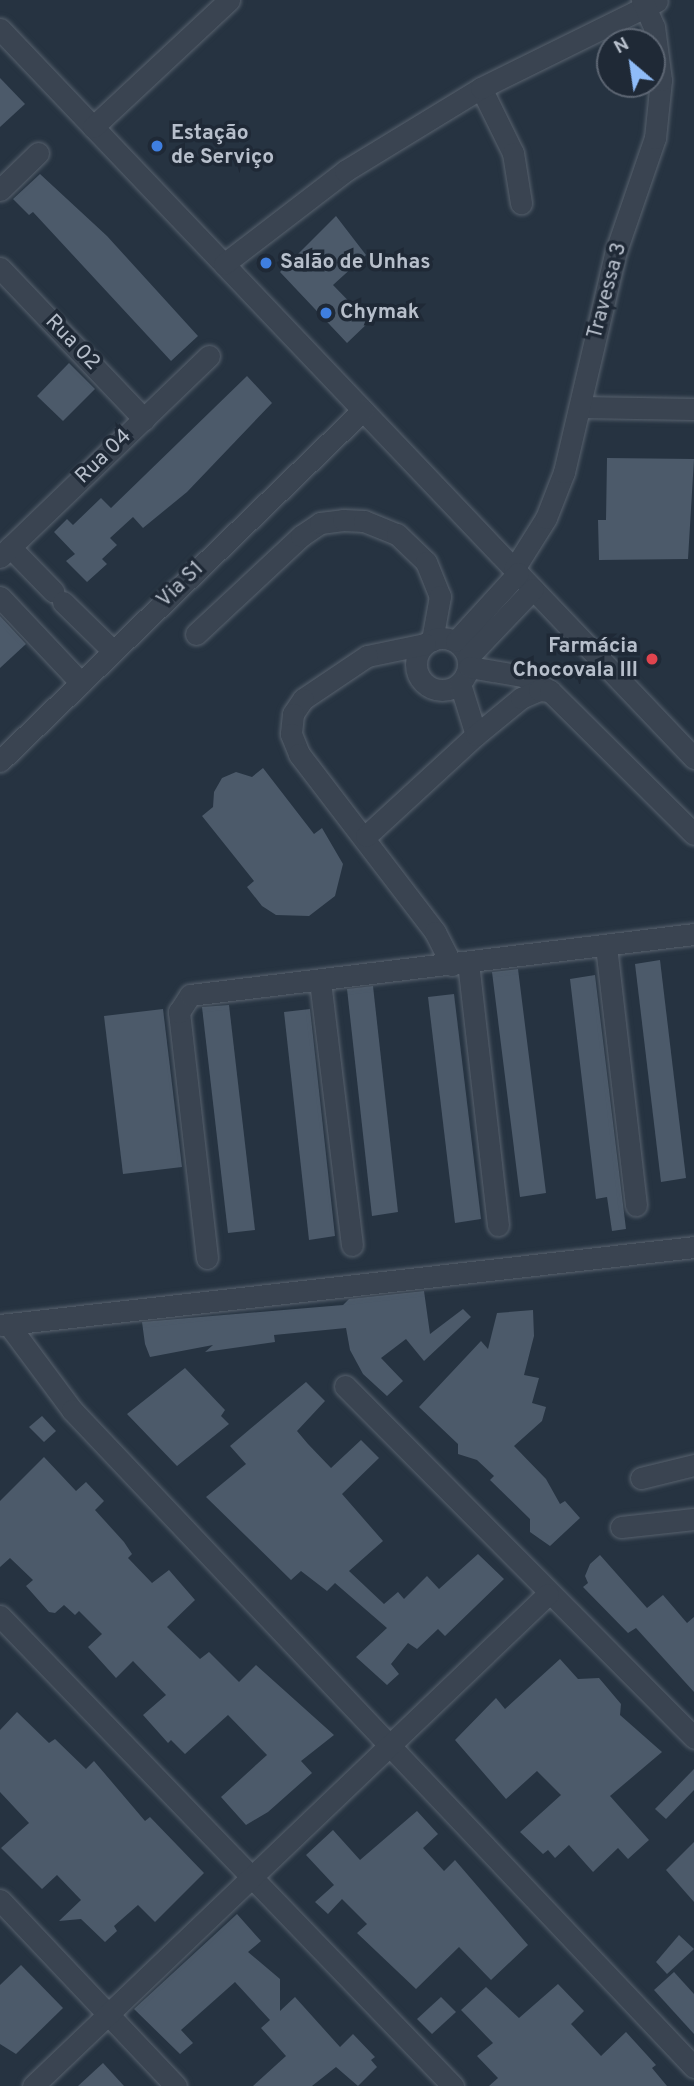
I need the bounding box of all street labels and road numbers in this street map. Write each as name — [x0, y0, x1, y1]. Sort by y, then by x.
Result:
street label: Travessa 3 — [583, 240, 633, 342]
street label: Rua 02 — [39, 310, 105, 376]
street label: Rua 04 — [71, 424, 137, 490]
street label: Via S1 — [152, 557, 210, 613]

